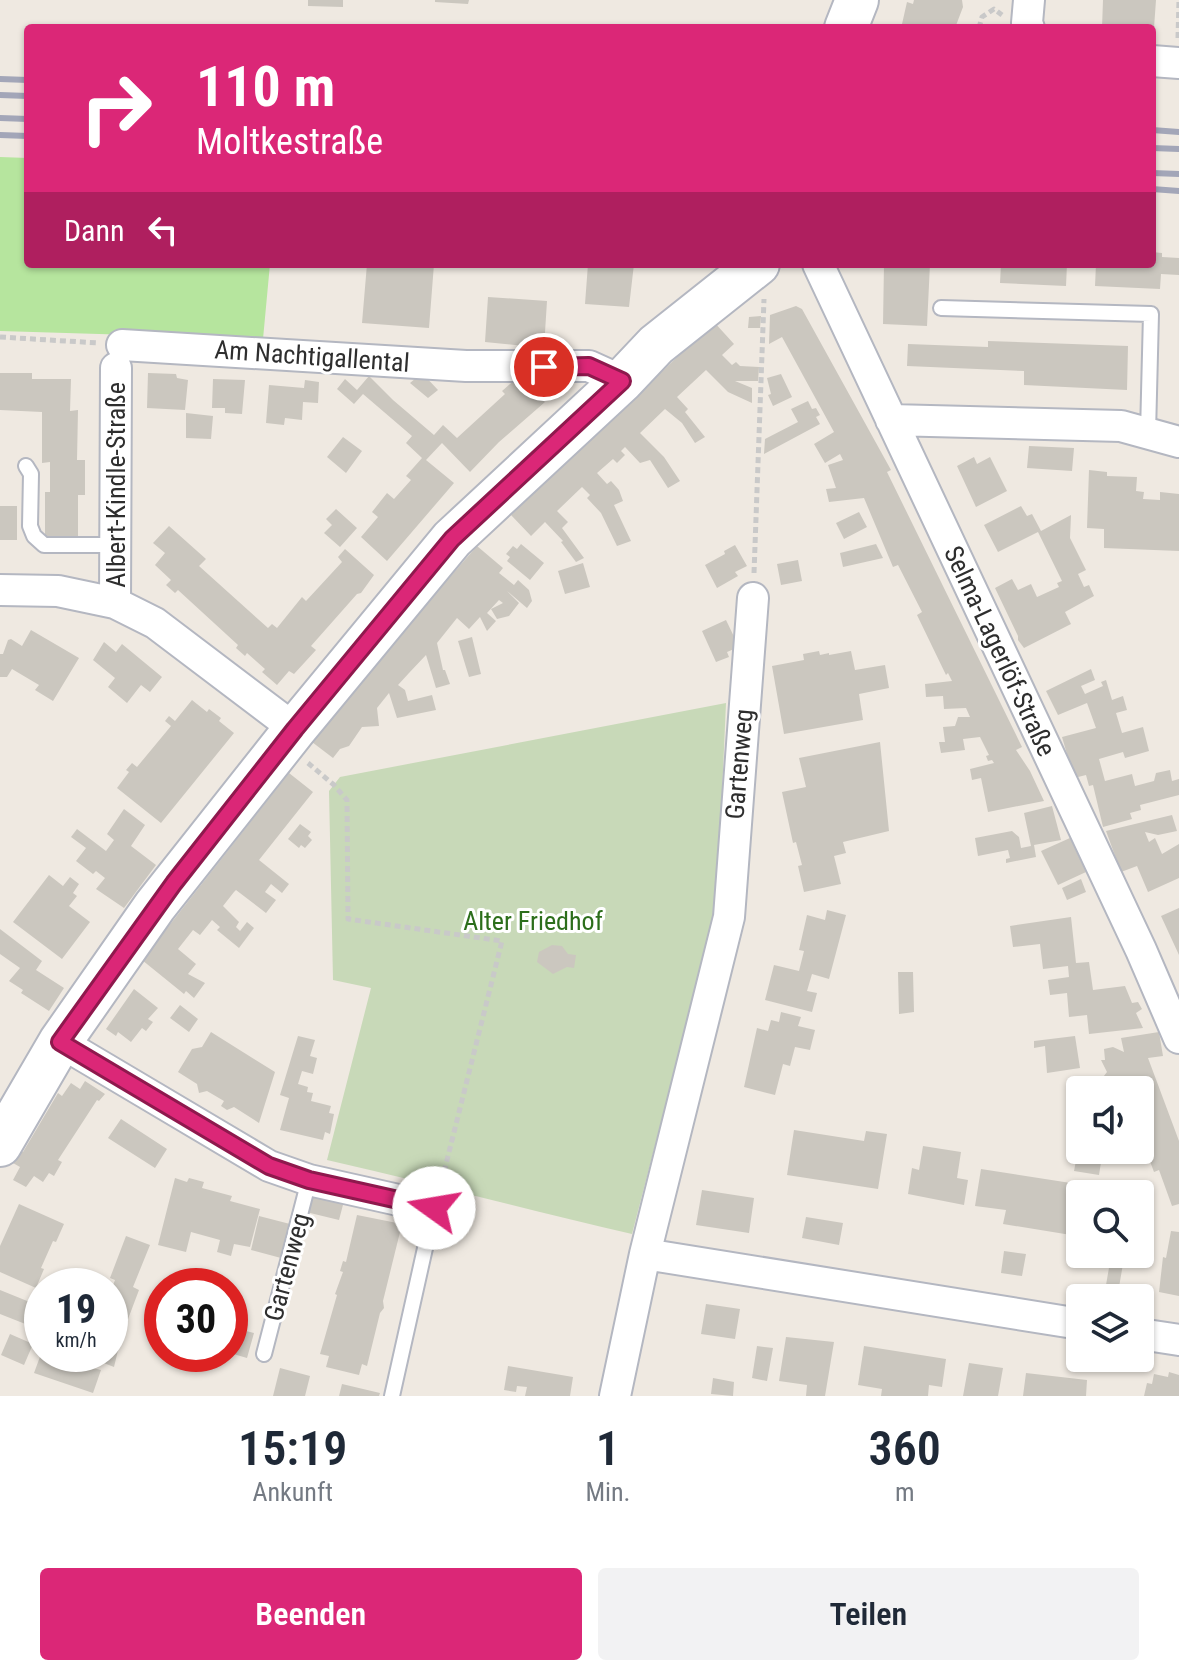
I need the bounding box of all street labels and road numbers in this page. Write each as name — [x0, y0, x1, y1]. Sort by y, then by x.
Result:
street label: Am Nachtigallental — [213, 334, 411, 378]
street label: Albert-Kindle-Straße — [101, 382, 131, 588]
street label: Selma-Lagerlöf-Straße — [938, 541, 1062, 761]
street label: Gartenweg — [719, 708, 759, 820]
street label: Gartenweg — [258, 1210, 316, 1324]

